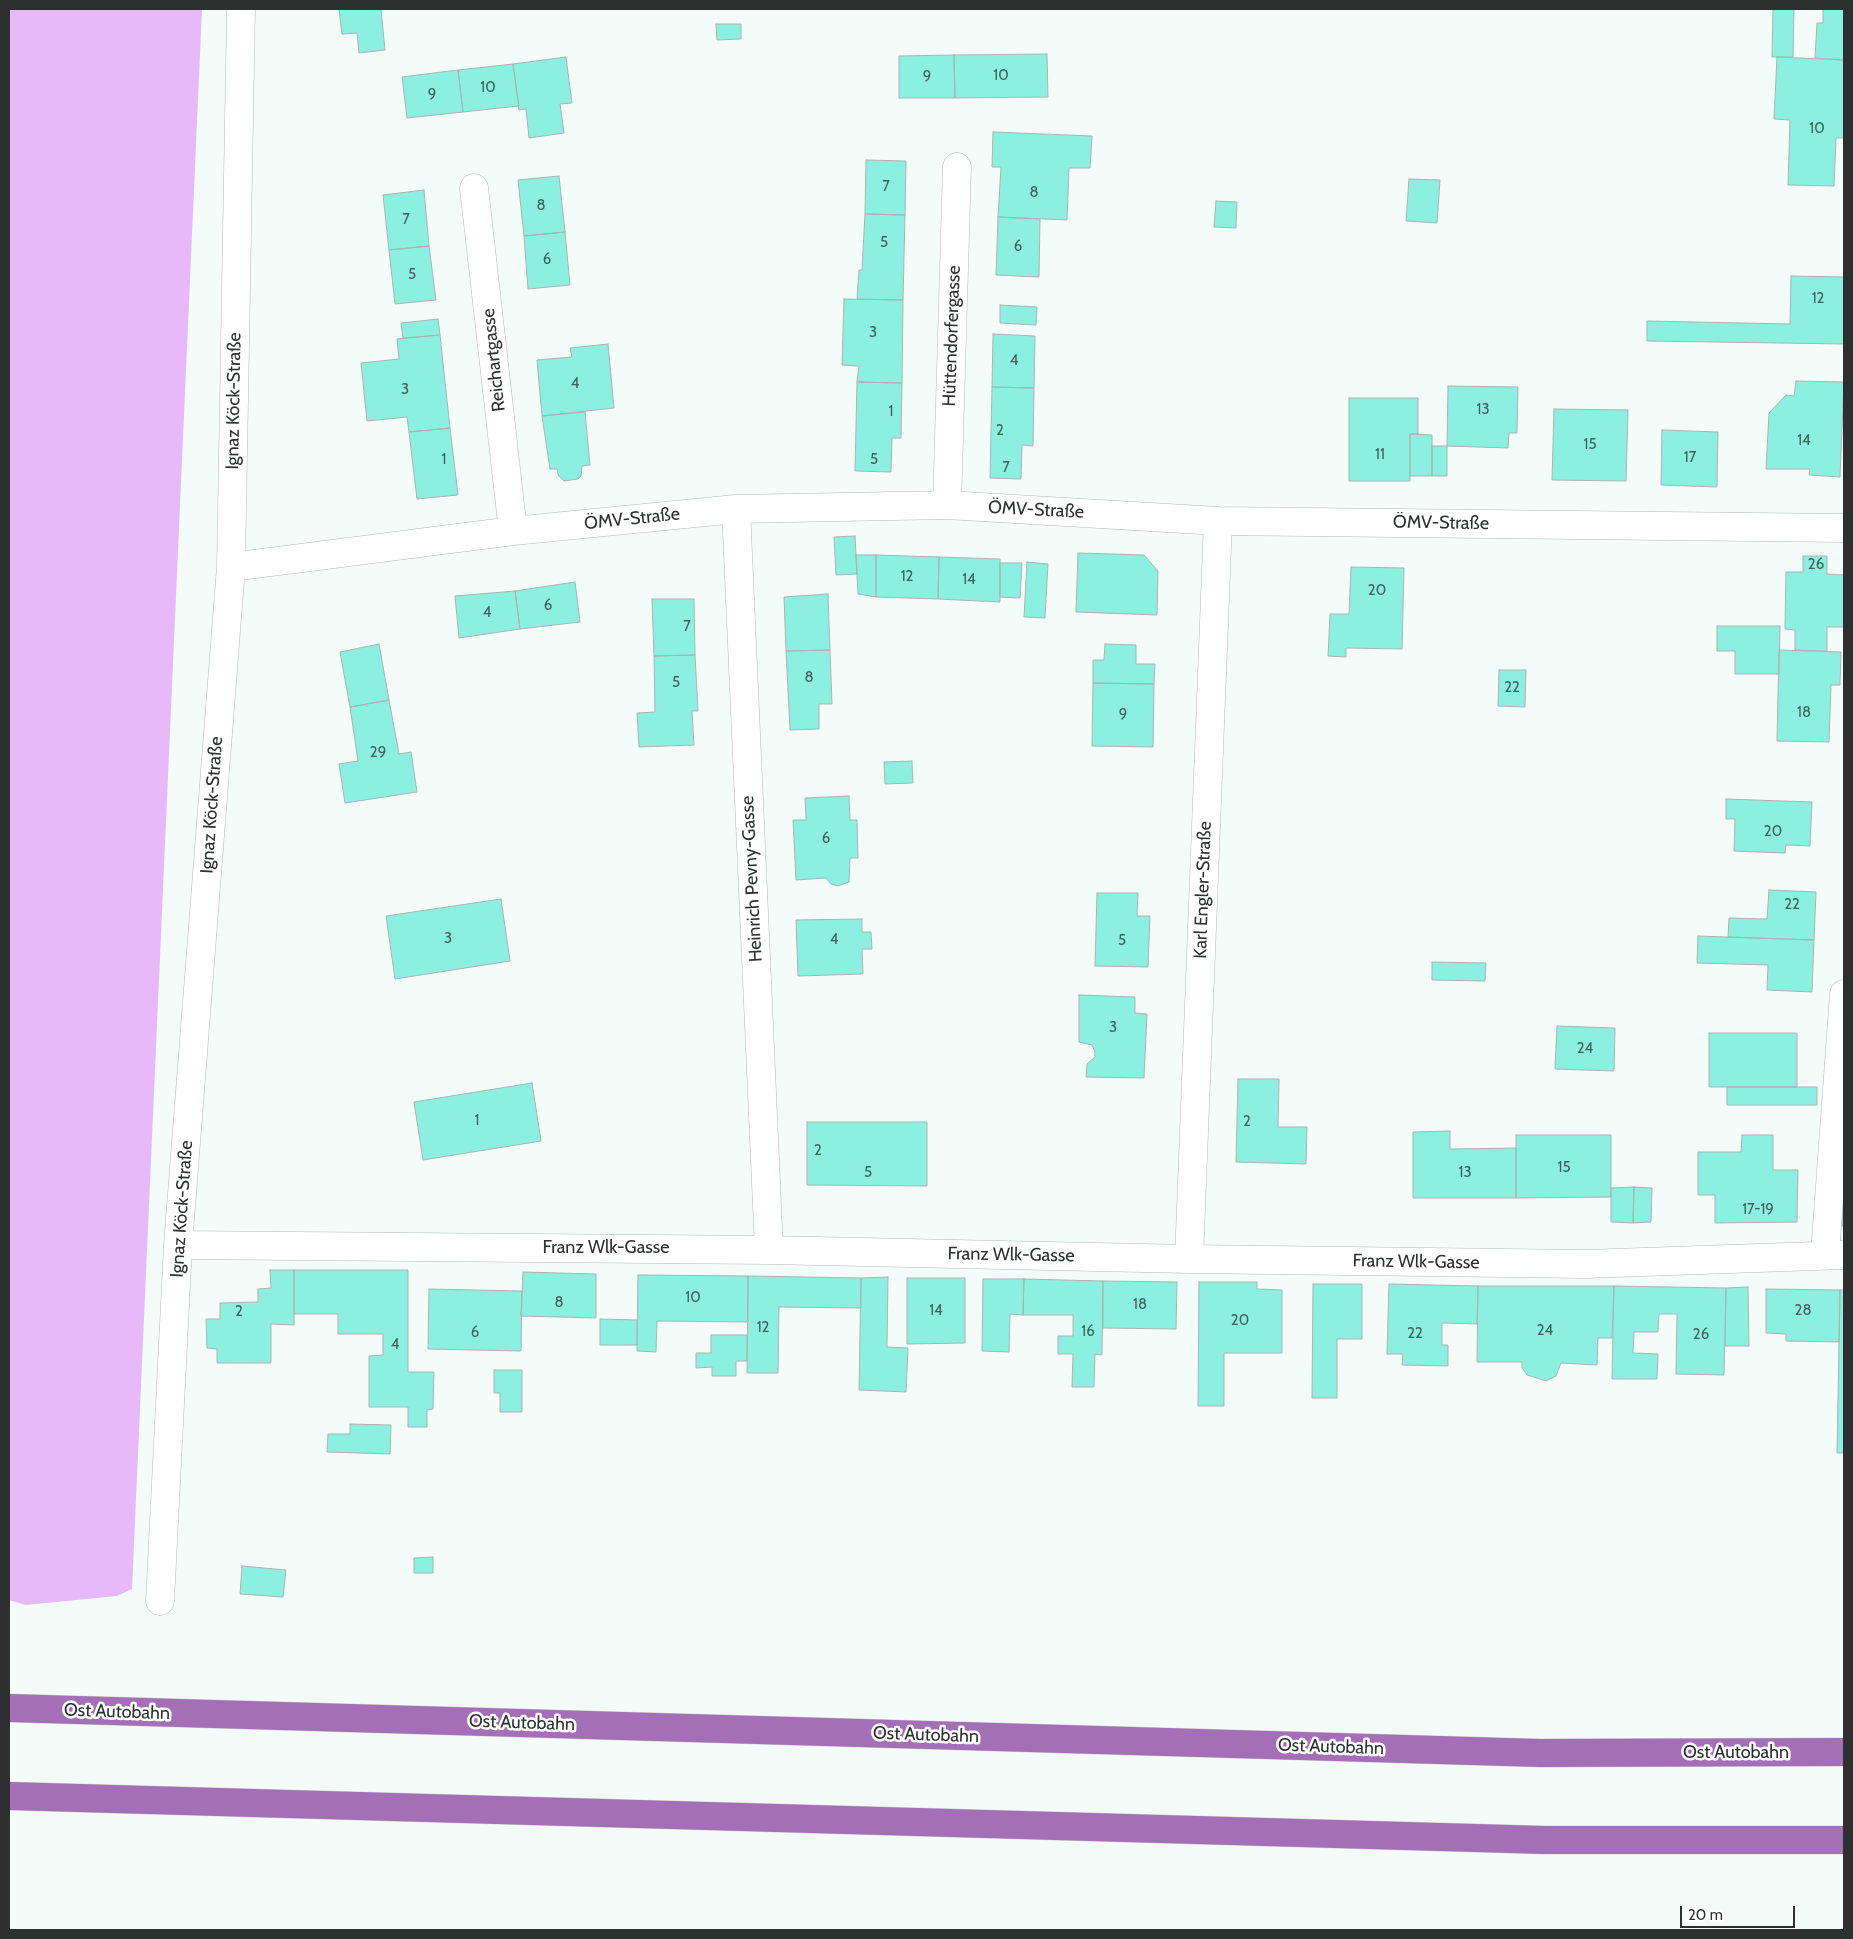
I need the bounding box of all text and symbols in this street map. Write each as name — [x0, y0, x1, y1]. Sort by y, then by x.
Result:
house number: 10 — [993, 67, 1009, 85]
house number: 9 — [923, 68, 931, 86]
house number: 10 — [480, 79, 496, 97]
house number: 9 — [428, 86, 436, 104]
house number: 10 — [1809, 120, 1825, 138]
house number: 7 — [882, 178, 890, 196]
house number: 8 — [1029, 184, 1039, 202]
house number: 8 — [536, 197, 546, 215]
house number: 7 — [402, 211, 410, 229]
house number: 5 — [880, 234, 888, 252]
house number: 6 — [1014, 238, 1022, 256]
house number: 6 — [543, 251, 551, 269]
street label: Hüttendorfergasse — [939, 265, 965, 407]
house number: 5 — [408, 266, 416, 284]
house number: 12 — [1812, 290, 1824, 308]
street label: Reichartgasse — [478, 307, 510, 413]
house number: 3 — [869, 324, 877, 342]
street label: Ignaz Köck-Straße — [222, 332, 246, 470]
house number: 4 — [1010, 352, 1018, 370]
house number: 4 — [571, 375, 579, 393]
house number: 3 — [401, 381, 409, 399]
house number: 13 — [1476, 401, 1490, 419]
house number: 1 — [889, 403, 893, 421]
house number: 2 — [996, 422, 1004, 440]
house number: 14 — [1797, 432, 1811, 450]
house number: 15 — [1583, 436, 1597, 454]
house number: 11 — [1375, 446, 1385, 464]
house number: 17 — [1684, 449, 1696, 467]
house number: 1 — [442, 451, 446, 469]
house number: 5 — [870, 451, 878, 469]
house number: 7 — [1002, 459, 1010, 477]
street label: ÖMV-Straße — [987, 497, 1085, 523]
street label: ÖMV-Straße — [583, 503, 681, 535]
street label: ÖMV-Straße — [1393, 511, 1489, 535]
house number: 26 — [1808, 556, 1824, 574]
house number: 12 — [901, 568, 913, 586]
house number: 14 — [962, 571, 976, 589]
house number: 20 — [1368, 582, 1386, 600]
house number: 6 — [544, 597, 552, 615]
house number: 4 — [483, 604, 491, 622]
house number: 7 — [683, 618, 691, 636]
house number: 8 — [804, 669, 814, 687]
house number: 5 — [672, 674, 680, 692]
house number: 22 — [1504, 679, 1520, 697]
house number: 18 — [1797, 704, 1811, 722]
house number: 9 — [1119, 706, 1127, 724]
street label: Ignaz Köck-Straße — [196, 736, 228, 874]
house number: 29 — [370, 744, 386, 762]
street label: Heinrich Pevny-Gasse — [737, 795, 767, 963]
street label: Karl Engler-Straße — [1190, 821, 1216, 959]
house number: 20 — [1764, 823, 1782, 841]
house number: 6 — [822, 830, 830, 848]
house number: 22 — [1784, 896, 1800, 914]
house number: 3 — [444, 930, 452, 948]
house number: 4 — [830, 931, 838, 949]
house number: 5 — [1118, 932, 1126, 950]
house number: 3 — [1109, 1019, 1117, 1037]
house number: 24 — [1577, 1040, 1593, 1058]
house number: 1 — [475, 1112, 479, 1130]
house number: 2 — [1243, 1113, 1251, 1131]
street label: Ignaz Köck-Straße — [166, 1140, 198, 1278]
house number: 2 — [814, 1142, 822, 1160]
house number: 15 — [1557, 1159, 1571, 1177]
house number: 5 — [864, 1164, 872, 1182]
house number: 13 — [1458, 1164, 1472, 1182]
house number: 17-19 — [1742, 1201, 1774, 1219]
street label: Franz Wlk-Gasse — [543, 1237, 669, 1259]
street label: Franz Wlk-Gasse — [947, 1243, 1075, 1267]
street label: Franz Wlk-Gasse — [1352, 1250, 1480, 1274]
house number: 10 — [685, 1289, 701, 1307]
house number: 8 — [554, 1294, 564, 1312]
house number: 18 — [1133, 1296, 1147, 1314]
house number: 14 — [929, 1302, 943, 1320]
house number: 28 — [1795, 1302, 1811, 1320]
house number: 2 — [235, 1303, 243, 1321]
house number: 20 — [1231, 1312, 1249, 1330]
house number: 12 — [757, 1319, 769, 1337]
house number: 24 — [1537, 1322, 1553, 1340]
house number: 16 — [1081, 1323, 1095, 1341]
house number: 6 — [471, 1324, 479, 1342]
house number: 22 — [1407, 1325, 1423, 1343]
house number: 26 — [1693, 1326, 1709, 1344]
house number: 4 — [391, 1336, 399, 1354]
street label: Ost Autobahn — [64, 1699, 170, 1725]
street label: Ost Autobahn — [469, 1710, 575, 1736]
street label: Ost Autobahn — [873, 1722, 979, 1748]
street label: Ost Autobahn — [1278, 1734, 1384, 1760]
street label: Ost Autobahn — [1683, 1742, 1789, 1764]
scale bar — [1683, 1896, 1798, 1928]
text: 20 m — [1688, 1906, 1723, 1924]

